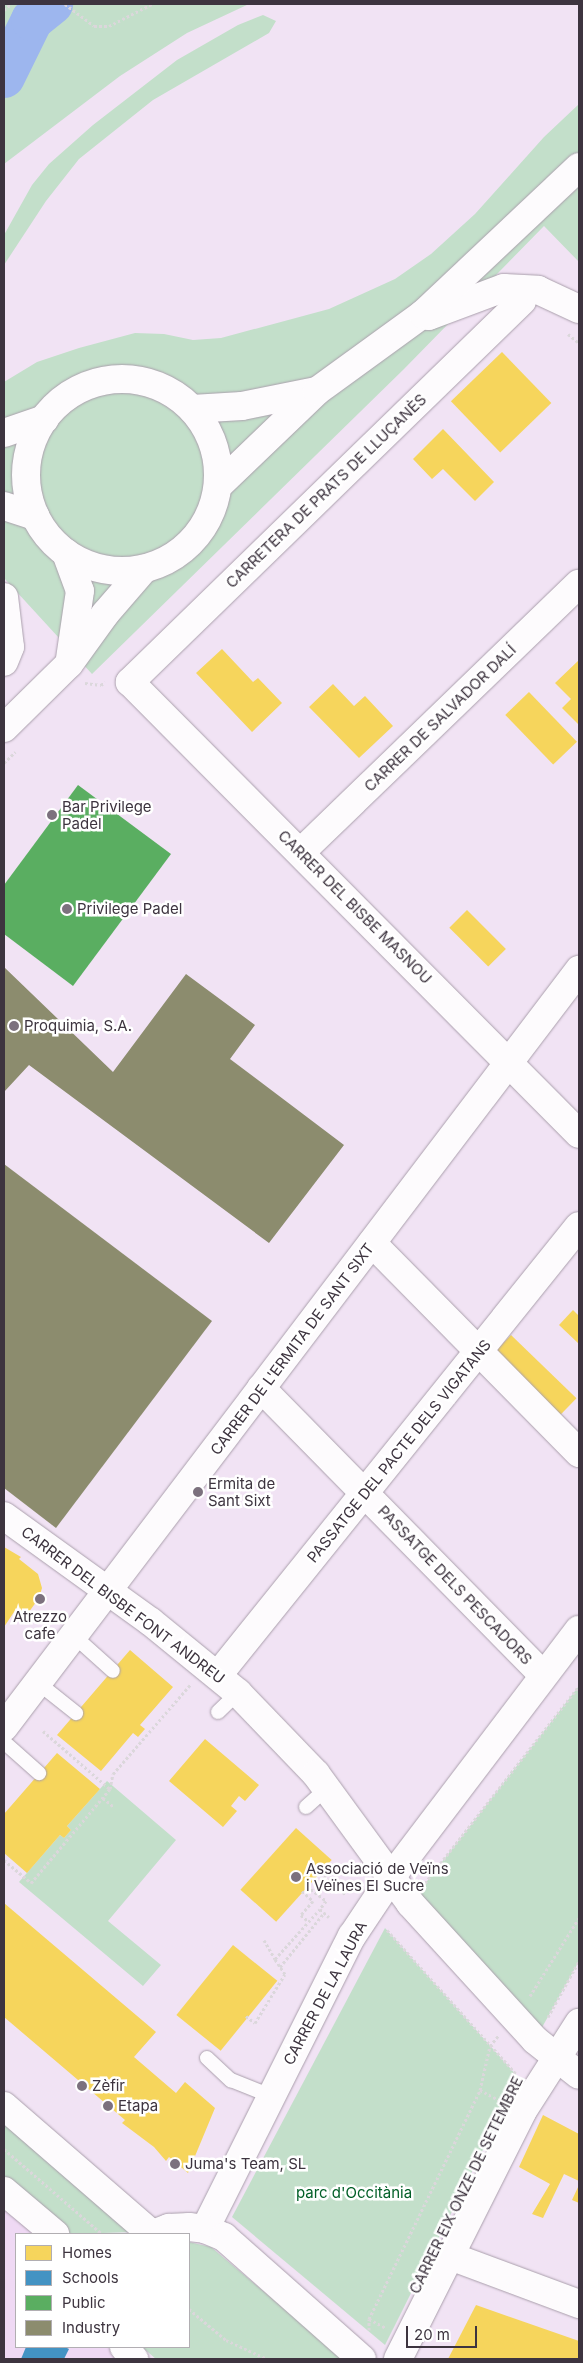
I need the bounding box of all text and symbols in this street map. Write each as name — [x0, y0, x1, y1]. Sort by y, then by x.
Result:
street label: CARRETERA DE PRATS DE LLUÇANÈS — [222, 390, 430, 592]
street label: CARRER DE SALVADOR DALÍ — [360, 641, 520, 795]
place label: Bar Privilege Padel — [62, 797, 152, 832]
marker: Bar Privilege Padel — [46, 809, 58, 821]
street label: CARRER DEL BISBE MASNOU — [274, 826, 436, 988]
place label: Privilege Padel — [77, 900, 182, 918]
marker: Privilege Padel — [61, 903, 73, 915]
place label: Proquimia, S.A. — [24, 1017, 132, 1035]
marker: Proquimia, S.A. — [8, 1020, 20, 1032]
street label: CARRER DE L'ERMITA DE SANT SIXT — [206, 1240, 378, 1458]
street label: PASSATGE DEL PACTE DELS VIGATANS — [303, 1336, 495, 1566]
place label: Ermita de Sant Sixt — [208, 1474, 275, 1509]
marker: Ermita de Sant Sixt — [192, 1486, 204, 1498]
street label: PASSATGE DELS PESCADORS — [374, 1502, 536, 1668]
street label: CARRER DEL BISBE FONT ANDREU — [18, 1523, 228, 1687]
marker: Atrezzo cafe — [34, 1593, 46, 1605]
place label: Atrezzo cafe — [13, 1607, 67, 1642]
place label: Associació de Veïns i Veïnes El Sucre — [306, 1859, 449, 1894]
marker: Associació de Veïns i Veïnes El Sucre — [290, 1871, 302, 1883]
street label: CARRER DE LA LAURA — [279, 1918, 371, 2068]
street label: CARRER EIX ONZE DE SETEMBRE — [405, 2073, 527, 2297]
place label: Zèfir — [92, 2077, 125, 2095]
marker: Zèfir — [76, 2080, 88, 2092]
place label: Etapa — [118, 2097, 158, 2115]
marker: Etapa — [102, 2100, 114, 2112]
place label: Juma's Team, SL — [185, 2155, 306, 2173]
marker: Juma's Team, SL — [169, 2158, 181, 2170]
park label: parc d'Occitània — [296, 2184, 412, 2202]
legend — [15, 2233, 190, 2348]
text: Homes — [62, 2243, 112, 2262]
text: Schools — [62, 2268, 119, 2287]
text: Public — [62, 2293, 105, 2312]
scale bar — [408, 2316, 479, 2348]
text: Industry — [62, 2318, 120, 2337]
text: 20 m — [414, 2325, 450, 2344]

